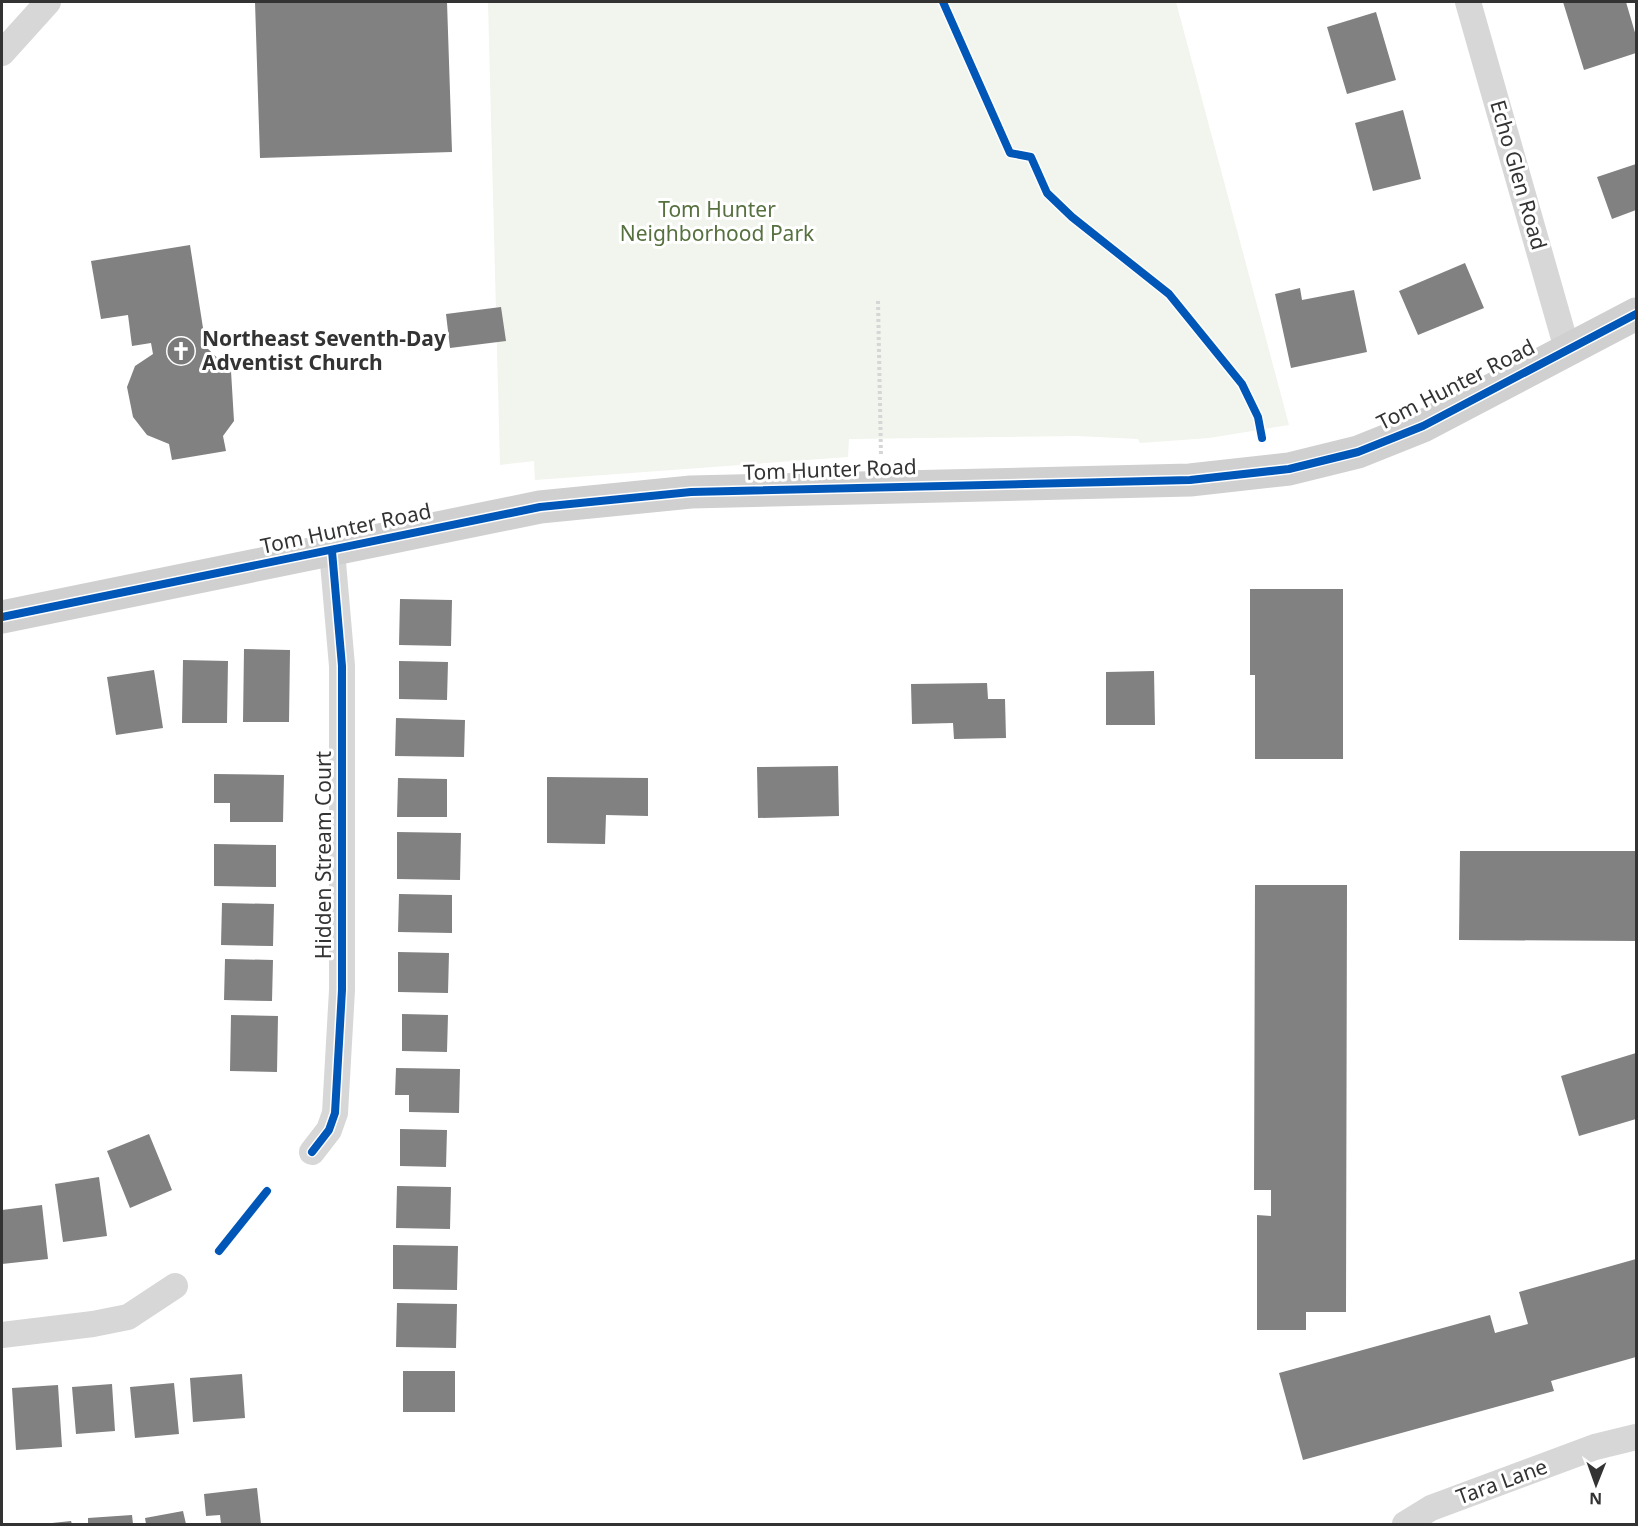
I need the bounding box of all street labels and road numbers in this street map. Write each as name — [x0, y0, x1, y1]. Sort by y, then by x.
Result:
street label: Echo Glen Road — [1484, 97, 1554, 253]
street label: Tom Hunter Road — [1372, 332, 1539, 436]
street label: Tom Hunter Road — [743, 452, 917, 486]
street label: Tom Hunter Road — [258, 496, 434, 560]
street label: Hidden Stream Court — [309, 750, 337, 959]
street label: Tara Lane — [1452, 1452, 1551, 1510]

